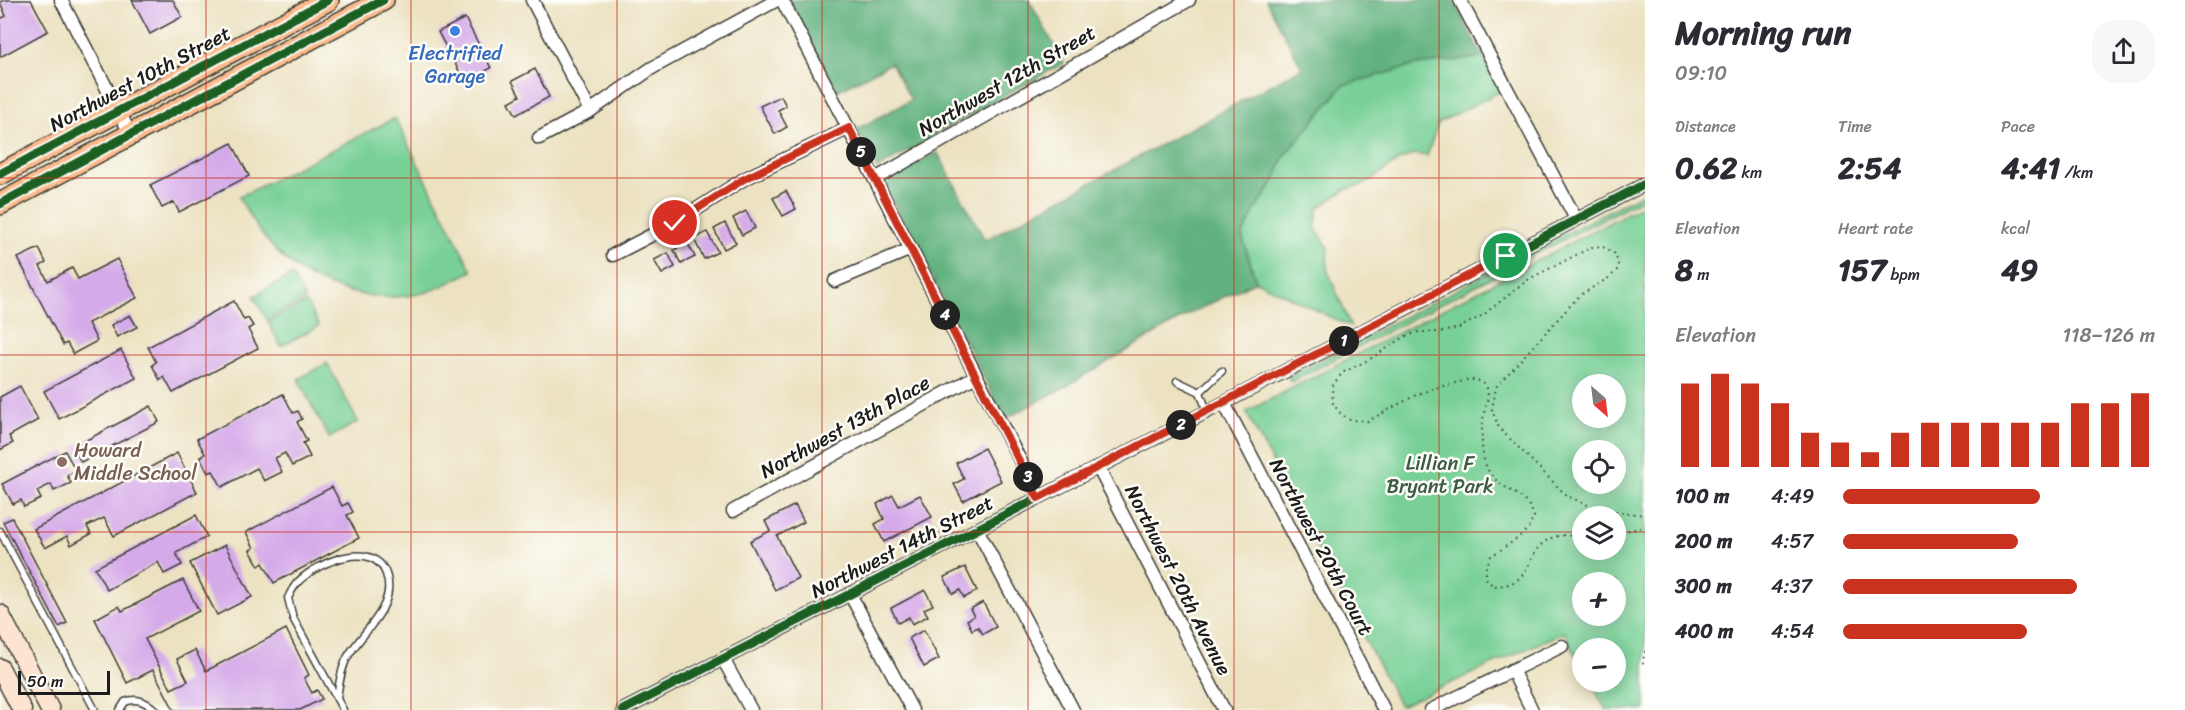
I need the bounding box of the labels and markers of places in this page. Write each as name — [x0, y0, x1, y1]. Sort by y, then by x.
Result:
marker: Electrified Garage — [448, 24, 462, 38]
place label: Electrified Garage — [408, 36, 503, 94]
pin: 5 — [846, 137, 876, 167]
pin — [649, 197, 700, 248]
pin — [1480, 230, 1531, 281]
pin: 4 — [930, 300, 960, 330]
pin: 1 — [1329, 326, 1359, 356]
pin: 2 — [1166, 410, 1196, 440]
place label: Howard Middle School — [74, 433, 197, 491]
marker: Howard Middle School — [55, 455, 69, 469]
pin: 3 — [1013, 462, 1043, 492]

